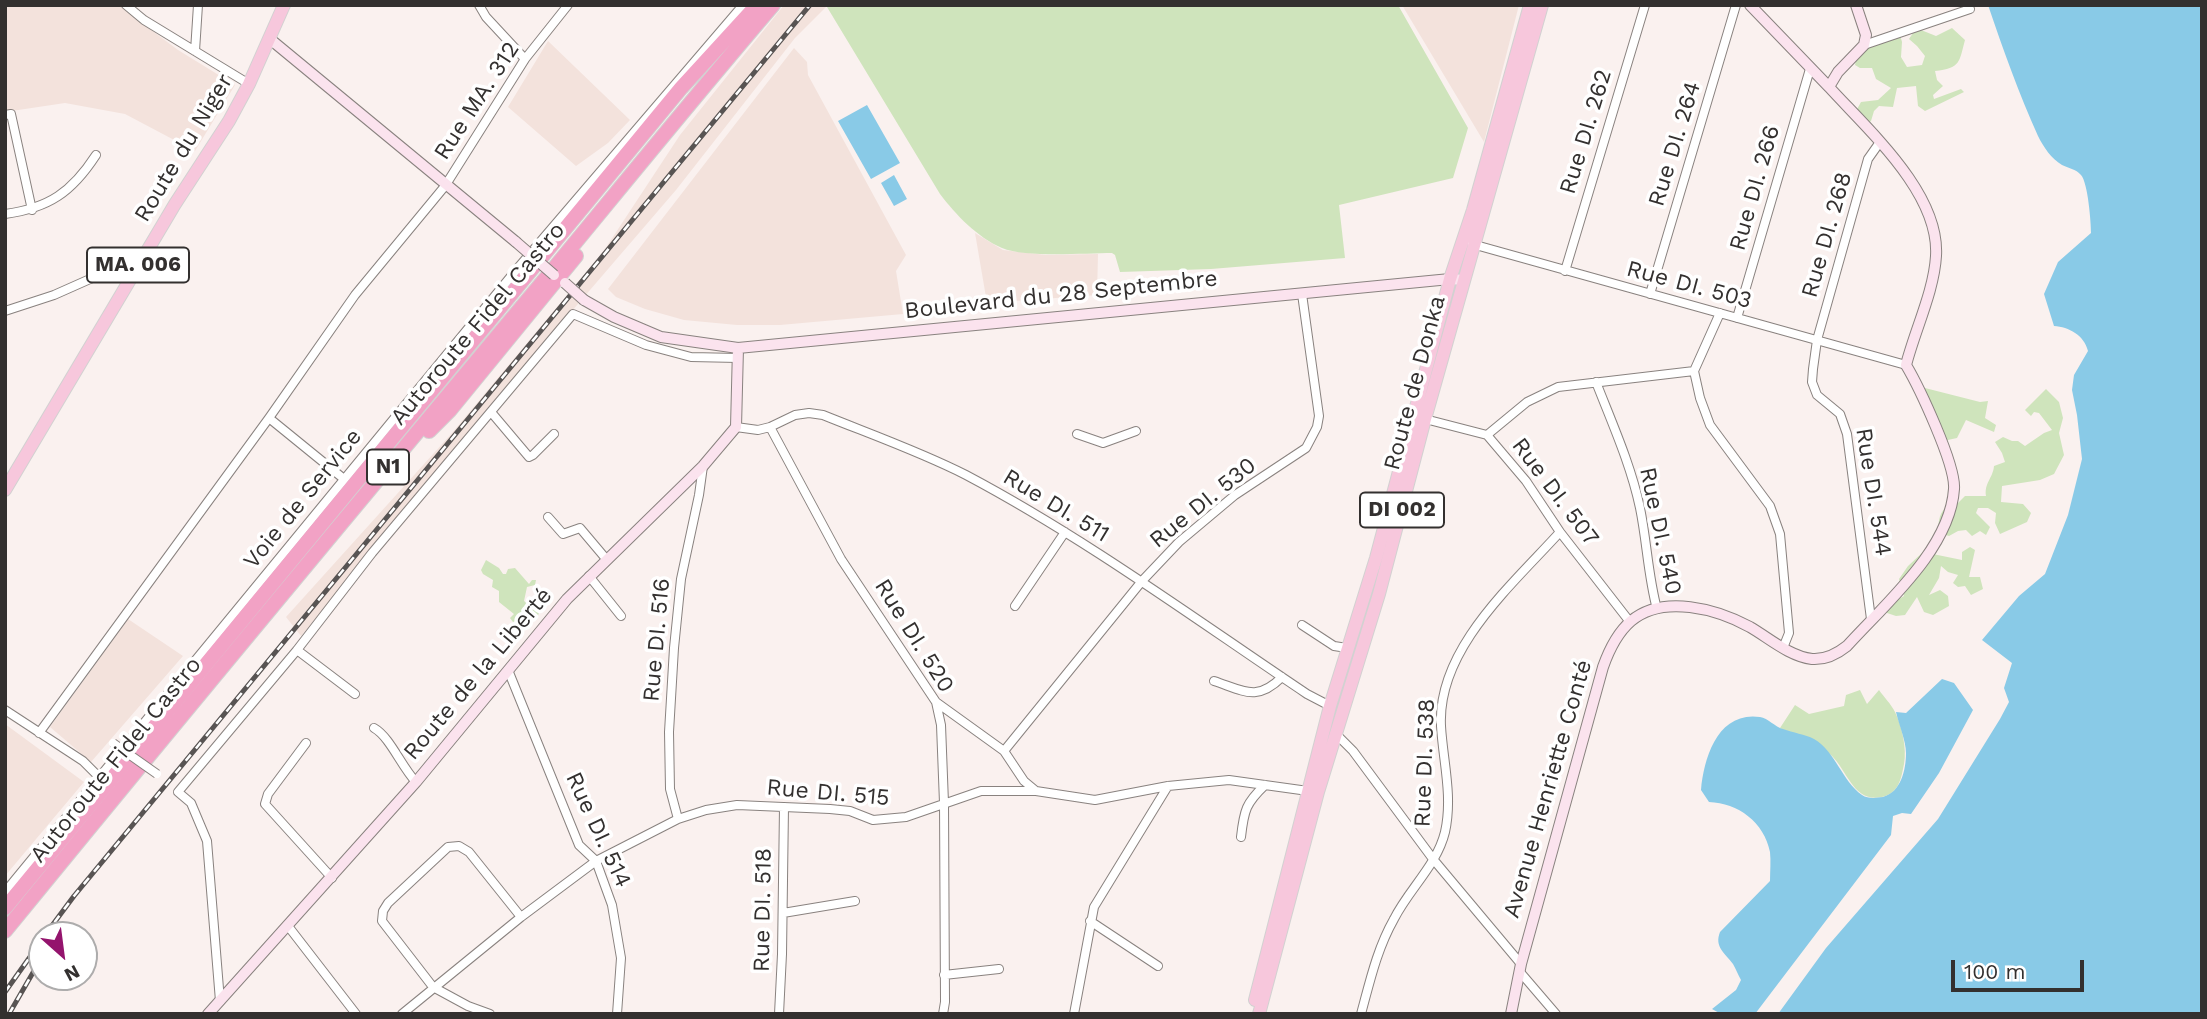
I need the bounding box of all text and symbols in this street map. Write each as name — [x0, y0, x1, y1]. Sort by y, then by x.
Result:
street label: Rue MA. 312 — [429, 37, 525, 165]
street label: Rue DI. 262 — [1554, 67, 1618, 197]
street label: Route du Niger — [129, 69, 239, 227]
street label: Rue DI. 264 — [1643, 78, 1707, 210]
street label: Rue DI. 266 — [1724, 122, 1786, 254]
street label: Rue DI. 268 — [1796, 169, 1858, 301]
street label: Autoroute Fidel Castro — [385, 217, 571, 431]
road number: MA. 006 — [87, 247, 189, 282]
street label: Rue DI. 503 — [1623, 255, 1755, 315]
street label: Boulevard du 28 Septembre — [903, 265, 1219, 325]
street label: Route de Donka — [1378, 293, 1452, 473]
street label: Voie de Service — [238, 423, 368, 575]
street label: Rue DI. 544 — [1849, 426, 1897, 558]
street label: Rue DI. 507 — [1506, 433, 1604, 551]
road number: N1 — [367, 449, 409, 484]
street label: Rue DI. 530 — [1144, 452, 1262, 554]
street label: Rue DI. 511 — [998, 464, 1114, 548]
street label: Rue DI. 540 — [1633, 465, 1687, 597]
road number: DI 002 — [1360, 492, 1444, 528]
street label: Rue DI. 520 — [868, 574, 960, 698]
street label: Rue DI. 516 — [638, 577, 676, 703]
street label: Route de la Liberté — [398, 582, 558, 766]
street label: Autoroute Fidel Castro — [25, 652, 207, 868]
street label: Avenue Henriette Conté — [1498, 657, 1598, 921]
street label: Rue DI. 538 — [1409, 698, 1441, 828]
street label: Rue DI. 514 — [559, 768, 637, 892]
street label: Rue DI. 515 — [765, 774, 891, 812]
street label: Rue DI. 518 — [748, 848, 778, 972]
north arrow — [28, 921, 98, 991]
scale bar — [1955, 946, 2088, 990]
text: 100 m — [1964, 959, 2026, 984]
text: N — [61, 960, 84, 987]

